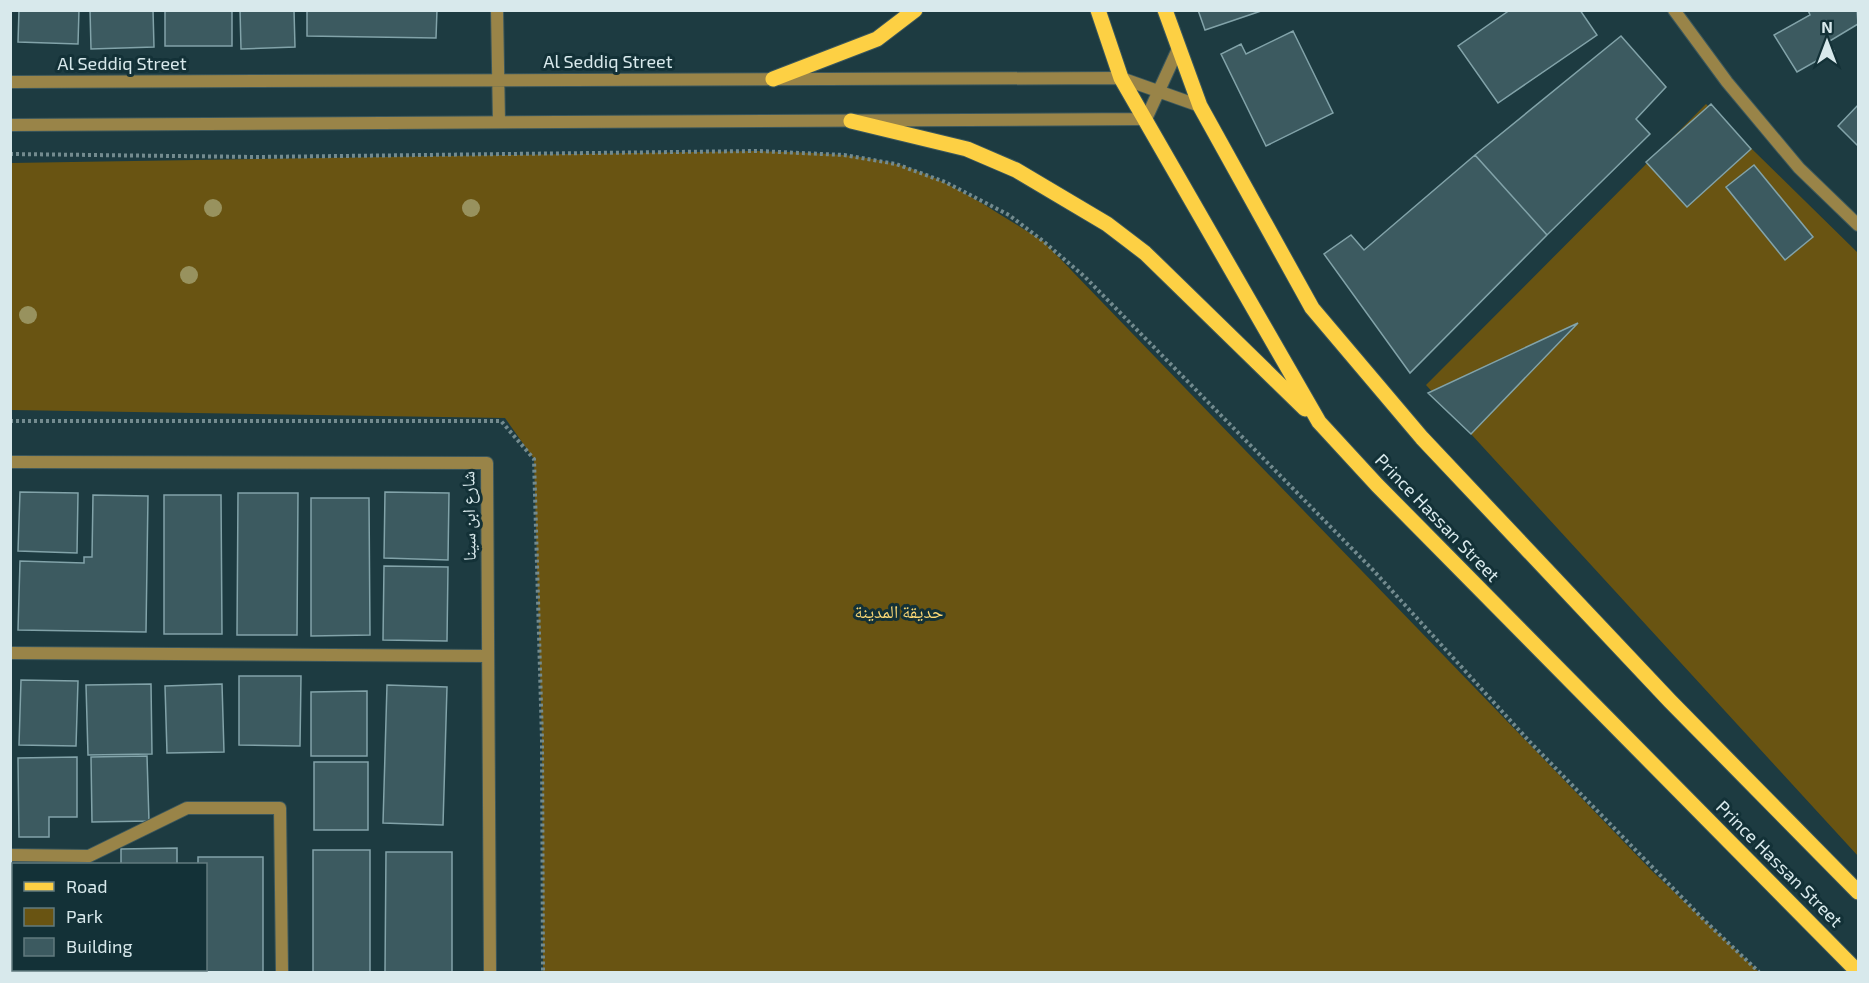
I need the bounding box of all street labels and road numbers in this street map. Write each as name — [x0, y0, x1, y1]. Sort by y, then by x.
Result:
street label: Al Seddiq Street — [543, 50, 673, 72]
street label: Al Seddiq Street — [57, 52, 187, 74]
street label: Prince Hassan Street — [1371, 449, 1505, 586]
street label: شارع ابن سينا — [456, 471, 481, 561]
street label: Prince Hassan Street — [1712, 796, 1848, 931]

